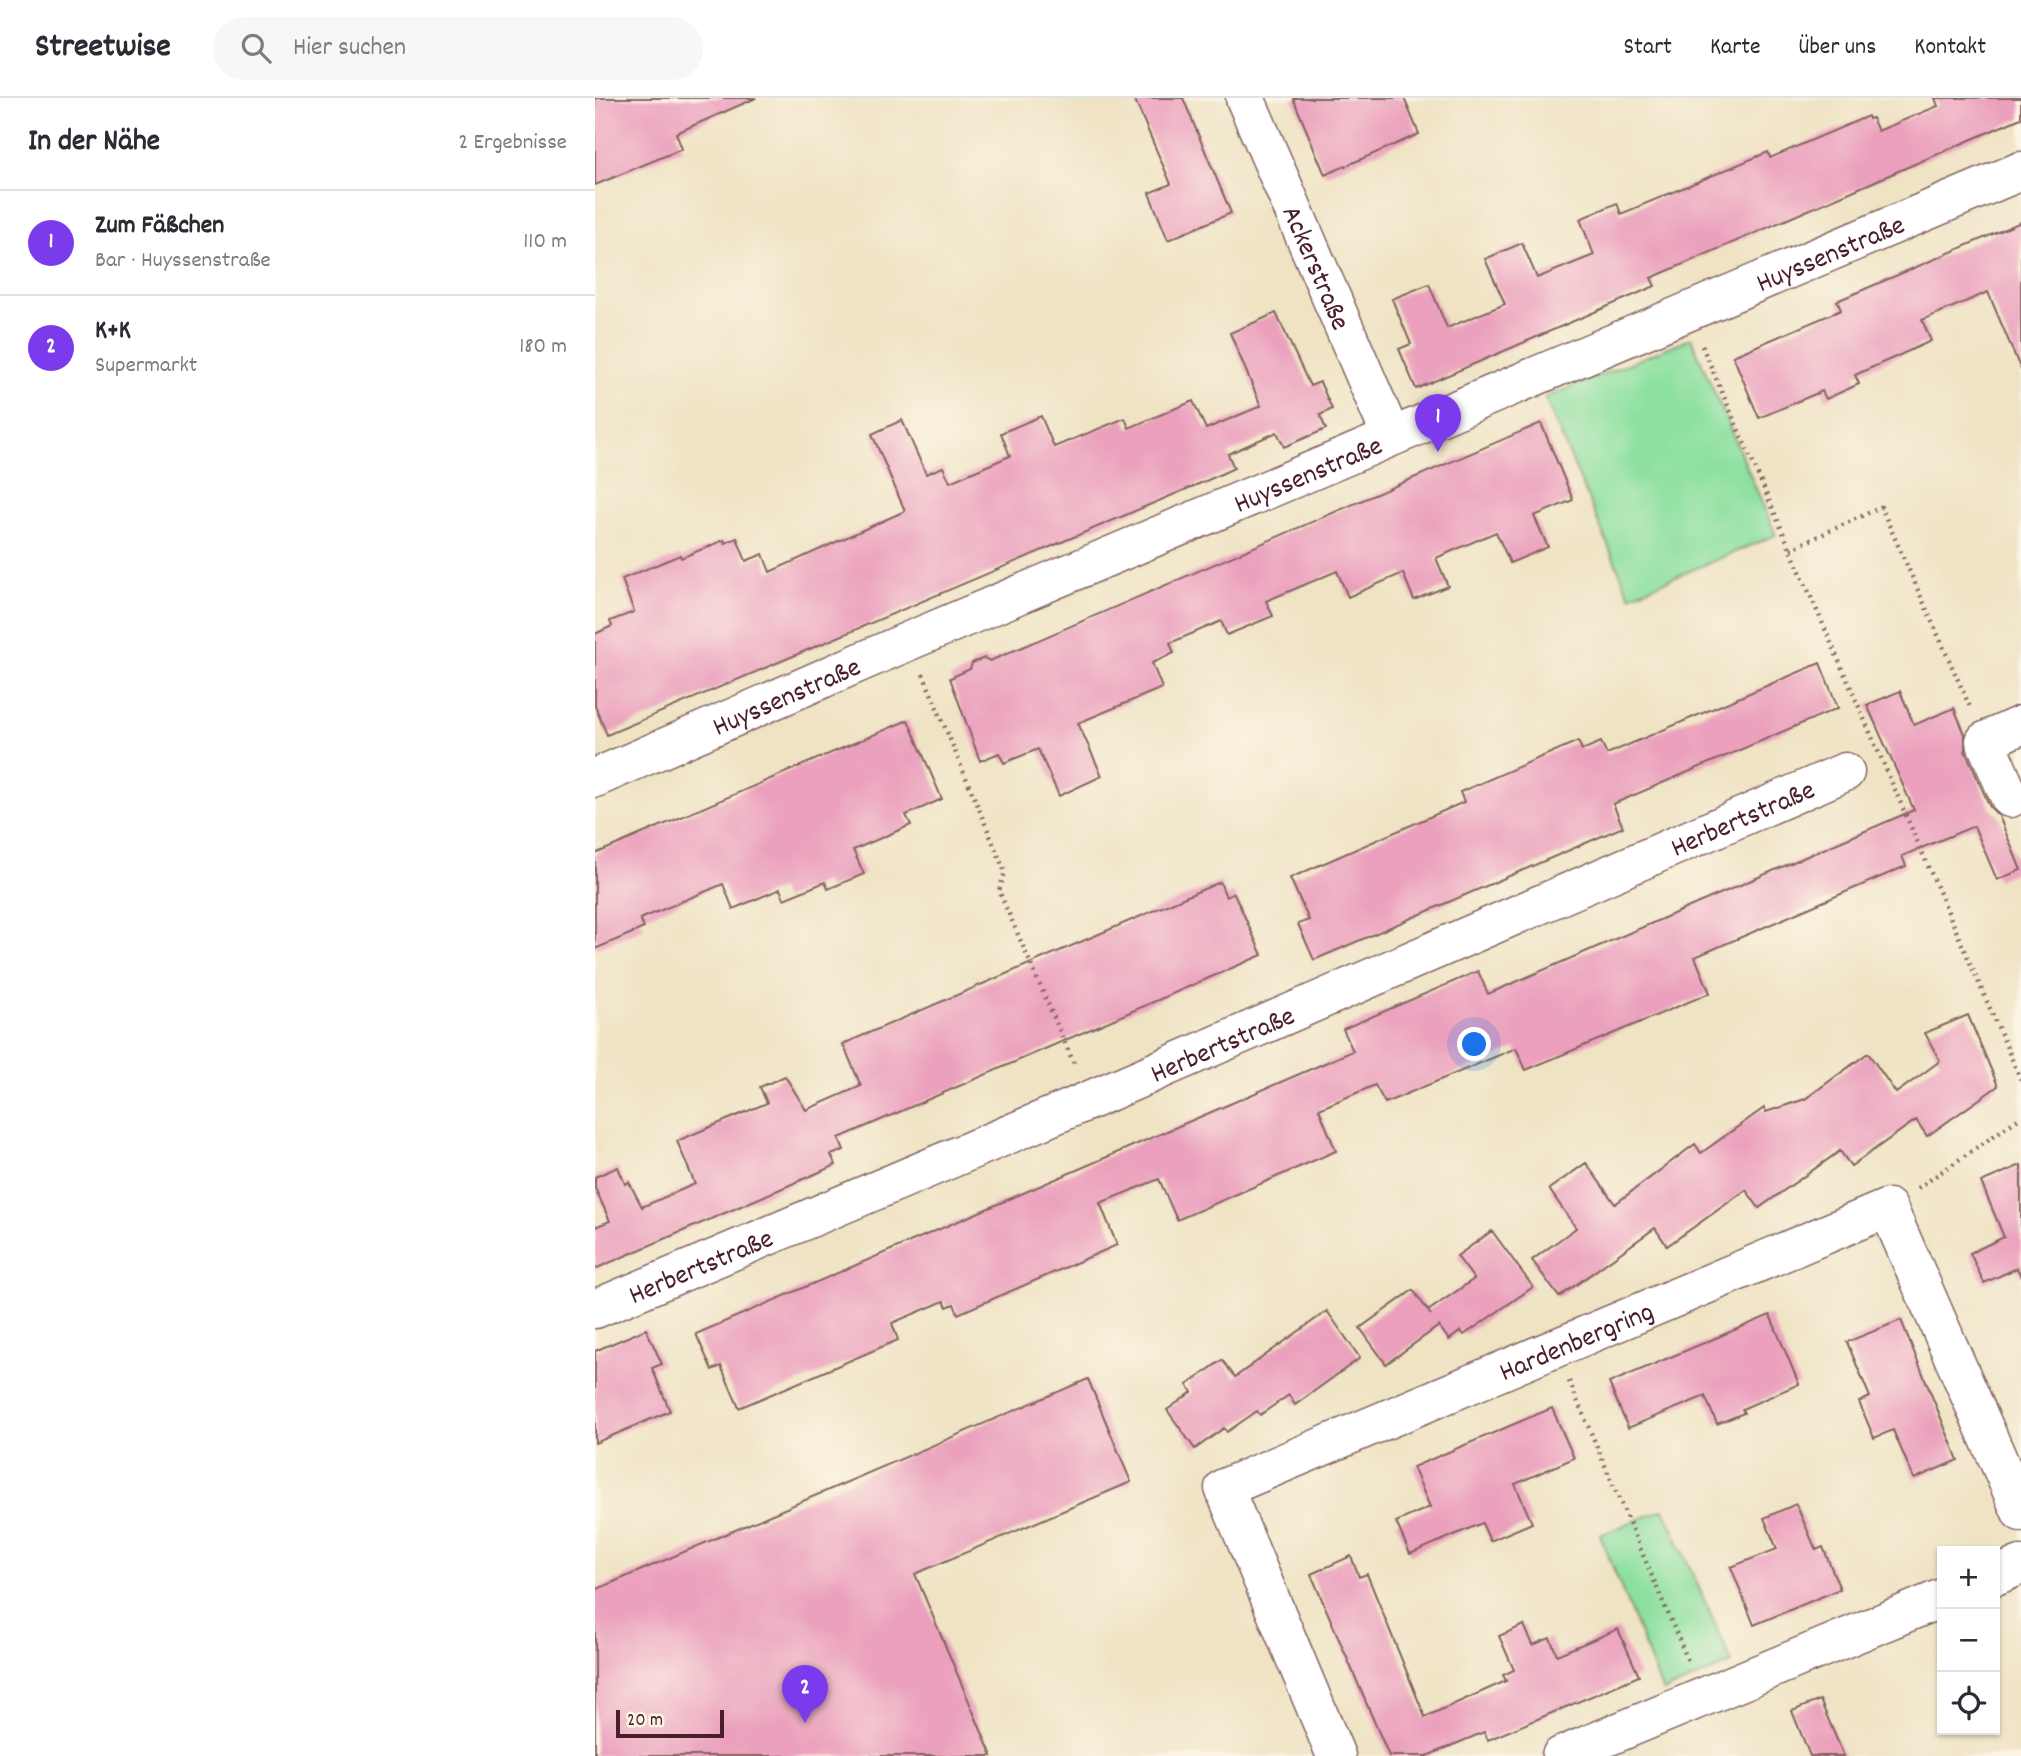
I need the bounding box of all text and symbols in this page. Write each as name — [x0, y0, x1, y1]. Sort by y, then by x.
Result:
search box — [213, 17, 703, 80]
text: Streetwise — [35, 25, 171, 72]
icon: search — [237, 29, 275, 67]
text: Hier suchen — [293, 30, 406, 67]
text: Start — [1623, 31, 1672, 65]
text: Karte — [1710, 31, 1761, 65]
text: Über uns — [1799, 31, 1876, 65]
text: Kontakt — [1914, 31, 1986, 65]
text: In der Nähe — [28, 122, 160, 165]
text: 2 Ergebnisse — [458, 127, 567, 160]
street label: Ackerstraße — [1269, 200, 1358, 337]
street label: Huyssenstraße — [1751, 207, 1912, 306]
text: Zum Fäßchen — [95, 208, 224, 245]
text: 1 — [48, 226, 54, 259]
text: 110 m — [523, 226, 567, 259]
text: Bar · Huyssenstraße — [95, 245, 271, 278]
text: K+K — [95, 313, 131, 350]
text: 2 — [46, 331, 56, 364]
text: 180 m — [519, 331, 567, 364]
text: Supermarkt — [95, 350, 197, 383]
pin: 1 — [1415, 394, 1461, 452]
street label: Huyssenstraße — [1229, 428, 1390, 526]
street label: Huyssenstraße — [707, 649, 868, 749]
street label: Herbertstraße — [1665, 772, 1822, 870]
street label: Herbertstraße — [1145, 998, 1302, 1096]
your location — [1457, 1027, 1491, 1061]
street label: Herbertstraße — [623, 1221, 780, 1318]
street label: Hardenbergring — [1494, 1294, 1661, 1395]
map controls — [1937, 1546, 2000, 1735]
button: + — [1937, 1546, 2000, 1609]
button: − — [1937, 1609, 2000, 1672]
pin: 2 — [782, 1665, 828, 1723]
button: locate — [1937, 1672, 2000, 1735]
scale bar — [616, 1707, 725, 1739]
text: 20 m — [627, 1708, 663, 1735]

